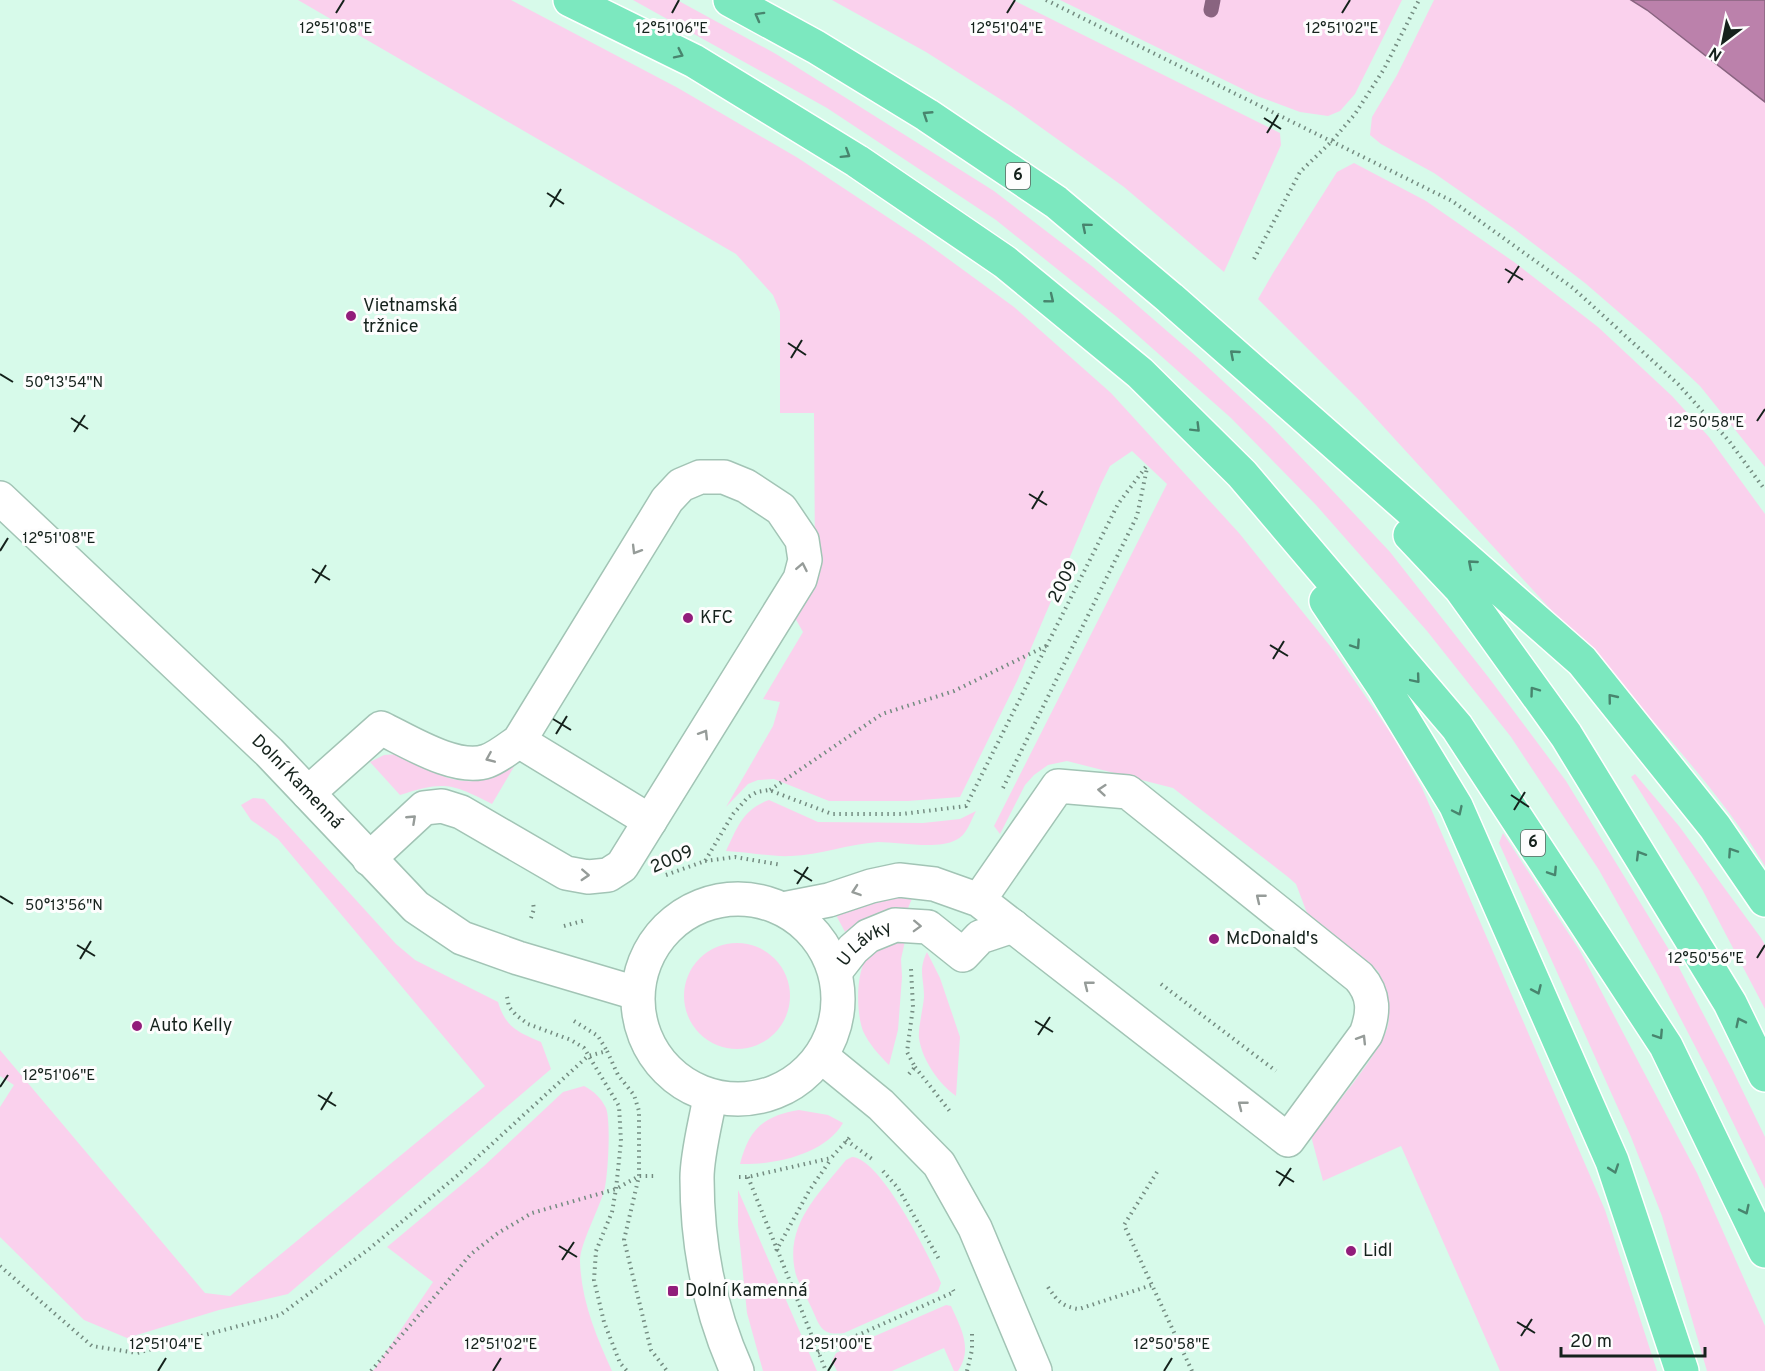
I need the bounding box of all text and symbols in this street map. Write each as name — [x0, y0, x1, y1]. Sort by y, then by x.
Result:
one-way arrow — [755, 12, 765, 23]
north arrow — [1693, 12, 1753, 72]
text: 12°51'08"E — [300, 20, 372, 39]
text: 12°51'06"E — [636, 20, 708, 39]
text: 12°51'04"E — [970, 20, 1044, 39]
text: 12°51'02"E — [1306, 20, 1378, 39]
text: N — [1706, 41, 1726, 65]
one-way arrow — [672, 46, 683, 58]
one-way arrow — [923, 111, 933, 123]
one-way arrow — [840, 147, 850, 159]
road number: 6 — [1006, 163, 1030, 189]
one-way arrow — [1082, 223, 1093, 234]
one-way arrow — [1043, 291, 1054, 302]
place label: Vietnamská tržnice — [363, 295, 458, 339]
marker: Vietnamská tržnice — [344, 309, 358, 323]
one-way arrow — [1230, 350, 1241, 361]
text: 50°13'54"N — [25, 374, 103, 393]
text: 12°50'58"E — [1668, 414, 1744, 433]
one-way arrow — [1188, 420, 1199, 431]
text: 12°51'08"E — [23, 530, 95, 549]
one-way arrow — [632, 544, 644, 554]
street label: 2009 — [1044, 557, 1084, 607]
one-way arrow — [1467, 560, 1478, 571]
one-way arrow — [795, 562, 808, 572]
place label: KFC — [700, 607, 733, 630]
marker: KFC — [681, 611, 695, 625]
one-way arrow — [1349, 639, 1360, 650]
one-way arrow — [1409, 672, 1420, 683]
one-way arrow — [1530, 686, 1541, 697]
one-way arrow — [1608, 694, 1619, 705]
street label: Dolní Kamenná — [246, 730, 348, 834]
one-way arrow — [696, 730, 708, 740]
one-way arrow — [485, 751, 496, 763]
one-way arrow — [1098, 784, 1107, 797]
one-way arrow — [1450, 805, 1462, 816]
one-way arrow — [405, 815, 416, 826]
road number: 6 — [1521, 830, 1545, 856]
street label: 2009 — [647, 840, 697, 880]
one-way arrow — [1728, 847, 1739, 858]
one-way arrow — [1635, 851, 1647, 861]
one-way arrow — [1545, 866, 1557, 876]
one-way arrow — [580, 869, 589, 882]
one-way arrow — [851, 884, 862, 897]
one-way arrow — [1256, 894, 1267, 905]
text: 50°13'56"N — [25, 897, 103, 916]
street label: U Lávky — [832, 916, 895, 971]
one-way arrow — [913, 920, 922, 933]
place label: McDonald's — [1226, 928, 1318, 951]
marker: McDonald's — [1207, 932, 1221, 946]
text: 12°50'56"E — [1668, 950, 1744, 969]
one-way arrow — [1084, 981, 1095, 992]
one-way arrow — [1529, 983, 1541, 994]
place label: Auto Kelly — [149, 1015, 232, 1038]
one-way arrow — [1735, 1018, 1747, 1029]
marker: Auto Kelly — [130, 1019, 144, 1033]
one-way arrow — [1652, 1029, 1664, 1039]
one-way arrow — [1354, 1034, 1365, 1045]
text: 12°51'06"E — [23, 1067, 95, 1086]
one-way arrow — [1238, 1101, 1249, 1112]
one-way arrow — [1607, 1163, 1620, 1174]
one-way arrow — [1738, 1204, 1750, 1215]
place label: Lidl — [1363, 1240, 1392, 1263]
marker: Lidl — [1344, 1244, 1358, 1258]
place label: Dolní Kamenná — [685, 1280, 807, 1303]
marker: Dolní Kamenná — [666, 1284, 680, 1298]
scale bar — [1561, 1320, 1705, 1358]
text: 20 m — [1570, 1331, 1612, 1354]
text: 12°51'04"E — [129, 1336, 203, 1355]
text: 12°51'02"E — [465, 1336, 537, 1355]
text: 12°51'00"E — [799, 1336, 873, 1355]
text: 12°50'58"E — [1134, 1336, 1210, 1355]

